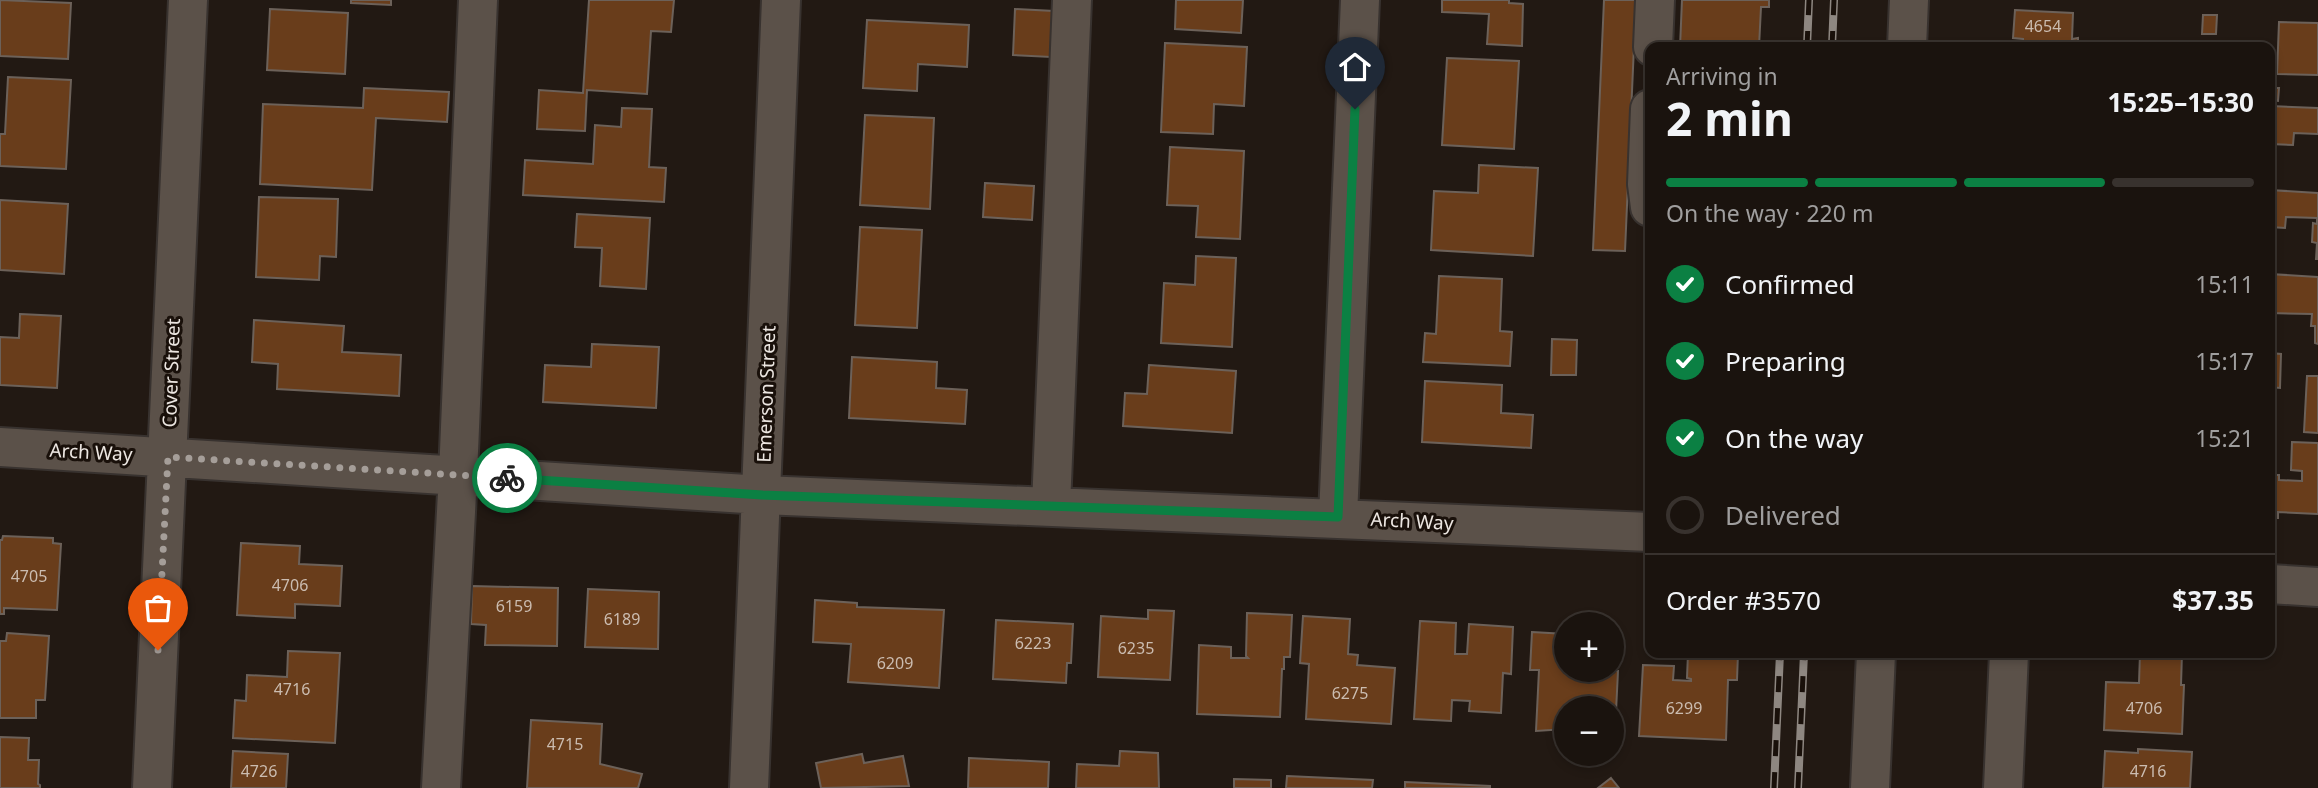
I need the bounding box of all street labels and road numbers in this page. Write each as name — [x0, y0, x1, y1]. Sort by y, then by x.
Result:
street label: Cover Street — [156, 318, 186, 428]
street label: Emerson Street — [751, 325, 781, 463]
street label: Arch Way — [49, 437, 133, 467]
street label: Arch Way — [1370, 506, 1454, 536]

